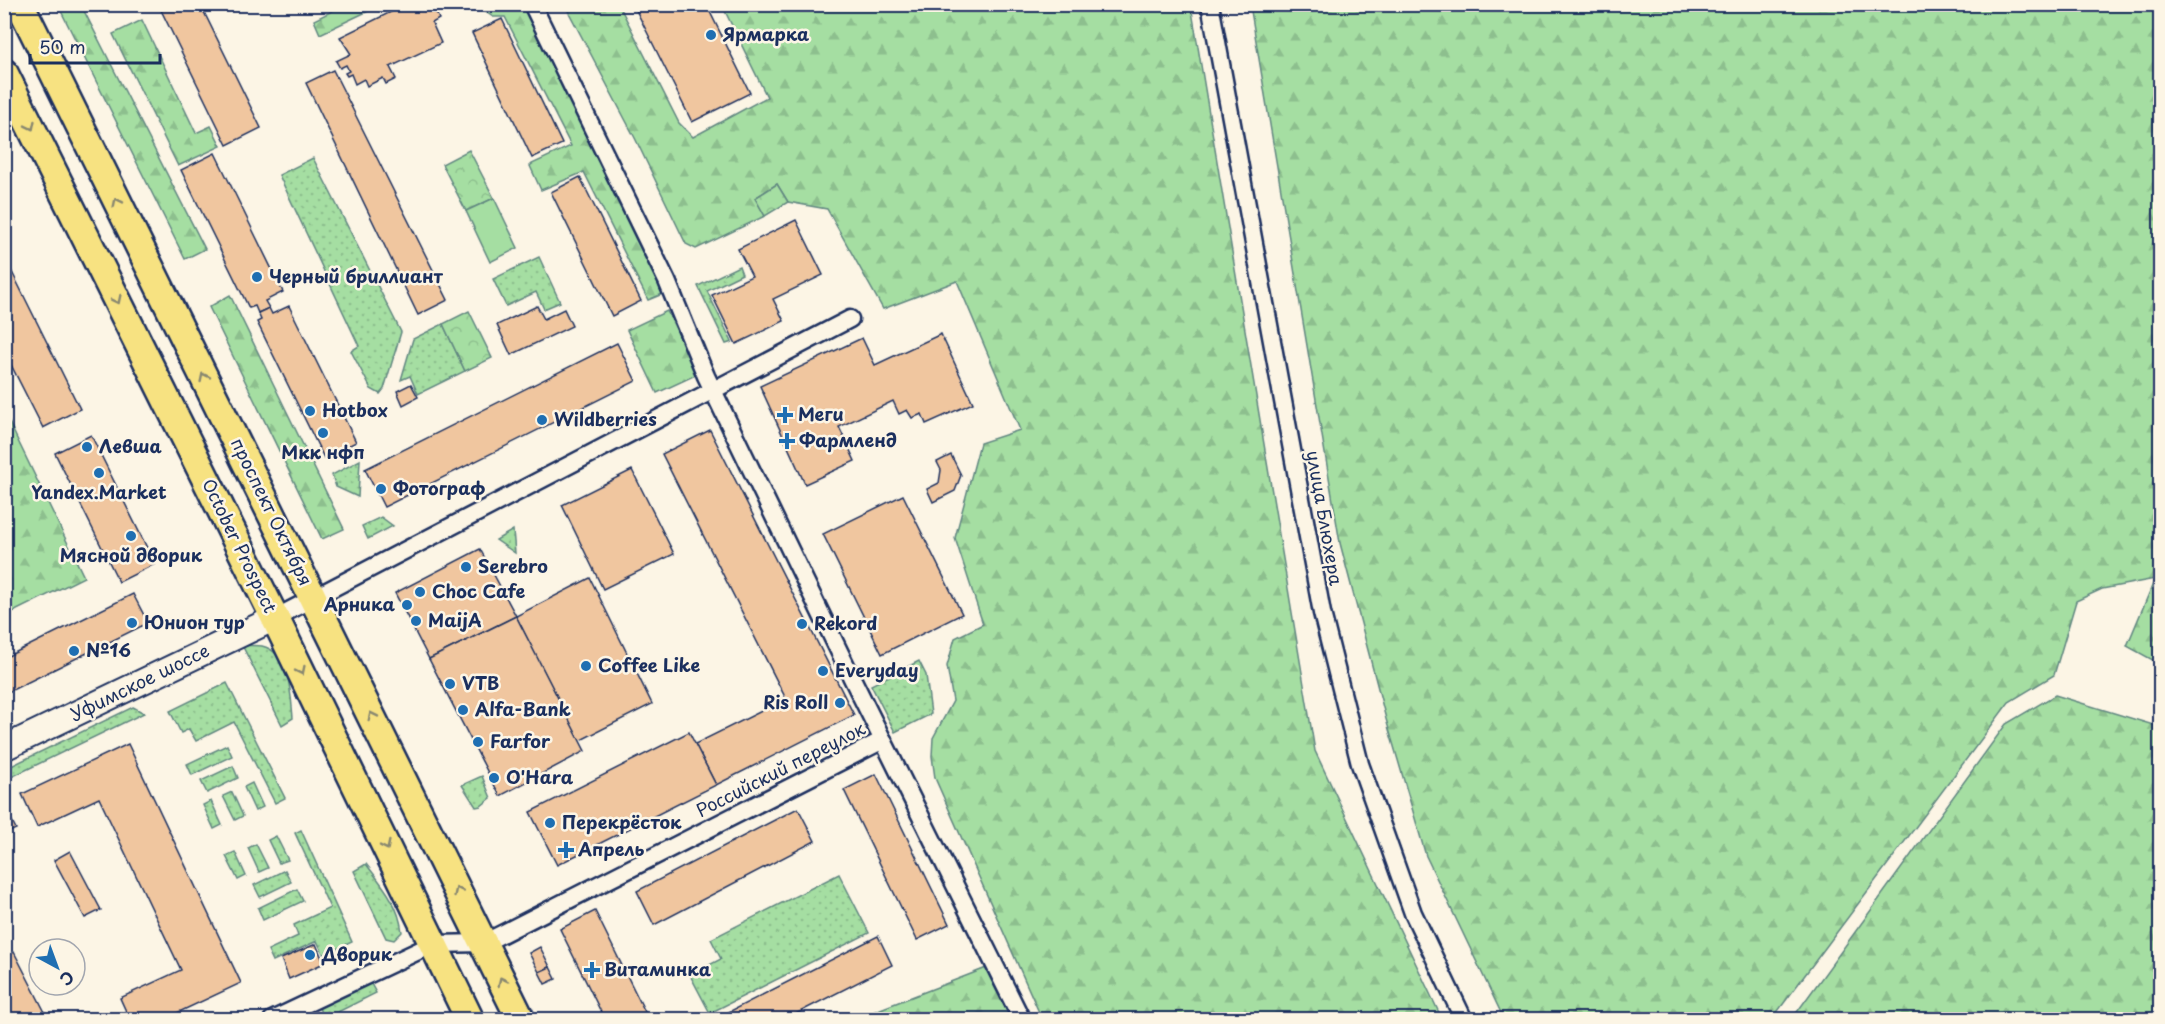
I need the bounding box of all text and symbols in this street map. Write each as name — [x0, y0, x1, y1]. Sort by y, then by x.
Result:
place label: Ярмарка — [722, 20, 809, 47]
scale bar — [30, 27, 160, 65]
marker: Ярмарка — [704, 28, 718, 42]
text: 50 m — [39, 33, 86, 60]
one-way arrow — [23, 119, 35, 130]
one-way arrow — [113, 197, 125, 208]
place label: Черный бриллиант — [269, 262, 444, 289]
marker: Черный бриллиант — [250, 270, 264, 284]
one-way arrow — [110, 294, 122, 305]
one-way arrow — [200, 372, 211, 383]
place label: Hotbox — [322, 396, 388, 423]
place label: Меги — [798, 400, 844, 427]
marker: Hotbox — [303, 404, 317, 418]
place label: Wildberries — [554, 405, 657, 432]
marker: Меги — [776, 406, 794, 424]
marker: Wildberries — [535, 413, 549, 427]
marker: Мкк нфп — [316, 426, 330, 440]
place label: Фармленд — [799, 426, 897, 453]
place label: Левша — [99, 432, 163, 459]
street label: проспект Октября — [225, 433, 320, 590]
marker: Фармленд — [780, 434, 794, 448]
place label: Мкк нфп — [281, 438, 365, 465]
marker: Левша — [80, 440, 94, 454]
street label: улица Блюхера — [1300, 448, 1351, 588]
marker: Yandex.Market — [92, 466, 106, 480]
street label: October Prospect — [196, 474, 285, 617]
place label: Фотограф — [393, 474, 485, 501]
place label: Yandex.Market — [31, 478, 167, 505]
marker: Фотограф — [374, 482, 388, 496]
marker: Мясной дворик — [124, 529, 138, 543]
place label: Мясной дворик — [60, 541, 203, 568]
place label: Serebro — [478, 552, 548, 579]
marker: Serebro — [459, 560, 473, 574]
place label: Choc Cafe — [432, 577, 525, 604]
marker: Choc Cafe — [413, 585, 427, 599]
place label: Арника — [323, 590, 395, 617]
marker: Арника — [400, 598, 414, 612]
place label: MaijA — [428, 606, 482, 633]
place label: Юнион тур — [144, 608, 245, 635]
place label: Rekord — [814, 609, 877, 636]
marker: MaijA — [409, 614, 423, 628]
marker: Юнион тур — [125, 616, 139, 630]
marker: Rekord — [795, 617, 809, 631]
street label: Уфимское шоссе — [65, 636, 214, 727]
place label: №16 — [86, 636, 131, 663]
marker: №16 — [67, 644, 81, 658]
place label: Coffee Like — [598, 651, 701, 678]
place label: Everyday — [835, 656, 918, 683]
marker: Coffee Like — [579, 659, 593, 673]
one-way arrow — [293, 664, 305, 675]
marker: Everyday — [816, 664, 830, 678]
place label: VTB — [462, 669, 499, 696]
marker: VTB — [443, 677, 457, 691]
place label: Ris Roll — [763, 688, 828, 715]
place label: Alfa-Bank — [475, 695, 571, 722]
marker: Ris Roll — [833, 696, 847, 710]
marker: Alfa-Bank — [456, 703, 470, 717]
one-way arrow — [367, 711, 379, 722]
street label: Российский переулок — [691, 714, 870, 823]
place label: Farfor — [490, 727, 551, 754]
marker: Farfor — [471, 735, 485, 749]
place label: O'Hara — [506, 763, 574, 790]
marker: O'Hara — [487, 771, 501, 785]
place label: Перекрёсток — [562, 808, 682, 835]
marker: Перекрёсток — [543, 816, 557, 830]
place label: Апрель — [577, 835, 644, 862]
one-way arrow — [378, 840, 390, 851]
marker: Апрель — [559, 843, 573, 857]
one-way arrow — [453, 886, 465, 897]
north arrow — [27, 937, 87, 997]
place label: Дворик — [321, 940, 393, 967]
marker: Дворик — [303, 948, 317, 962]
place label: Витаминка — [604, 955, 711, 982]
marker: Витаминка — [585, 963, 599, 977]
text: С — [55, 966, 80, 992]
one-way arrow — [498, 977, 510, 988]

